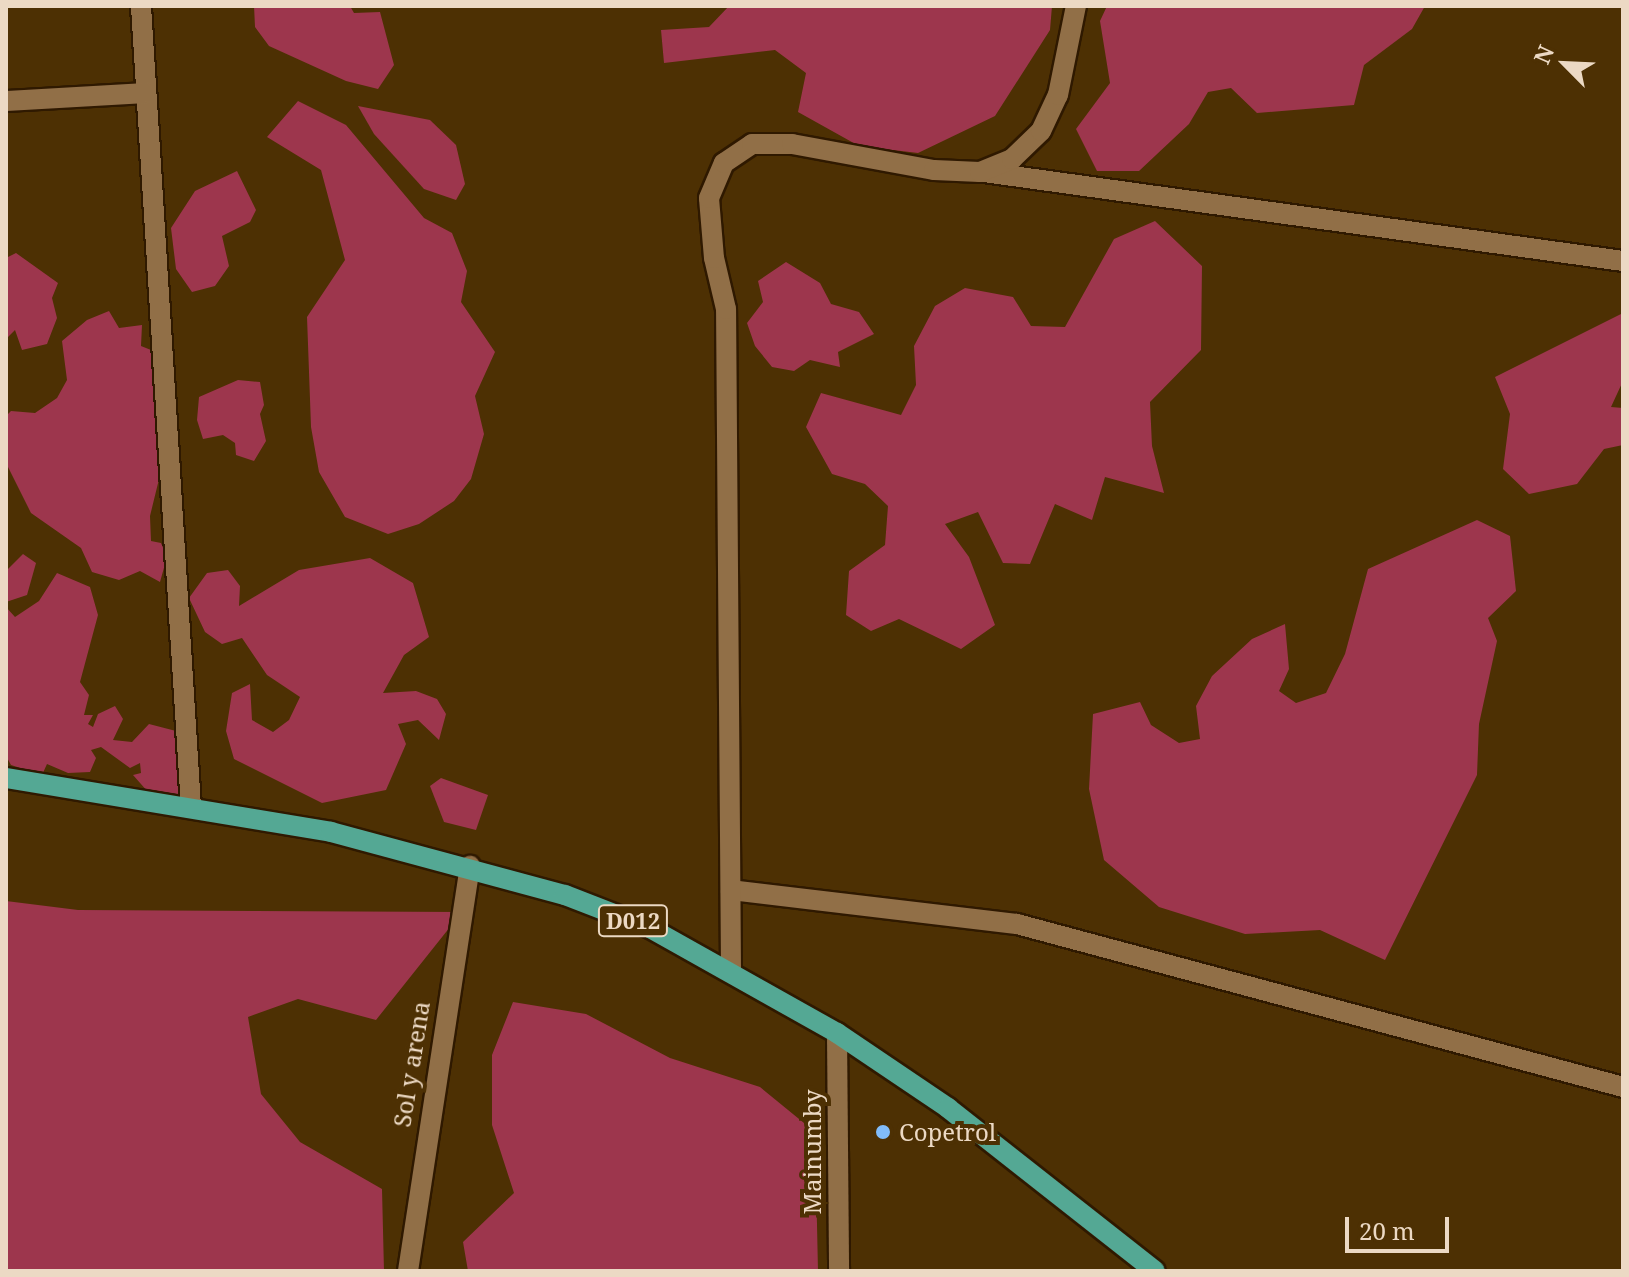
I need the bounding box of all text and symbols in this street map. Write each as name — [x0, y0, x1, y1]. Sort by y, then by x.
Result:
north arrow — [1525, 24, 1605, 104]
text: N — [1526, 40, 1560, 68]
road number: D012 — [597, 903, 669, 939]
street label: Sol y arena — [387, 999, 435, 1129]
street label: Mainumby — [798, 1090, 826, 1214]
place label: Copetrol — [899, 1118, 996, 1146]
marker: Copetrol — [874, 1123, 892, 1141]
scale bar — [1349, 1201, 1453, 1251]
text: 20 m — [1359, 1214, 1415, 1247]

